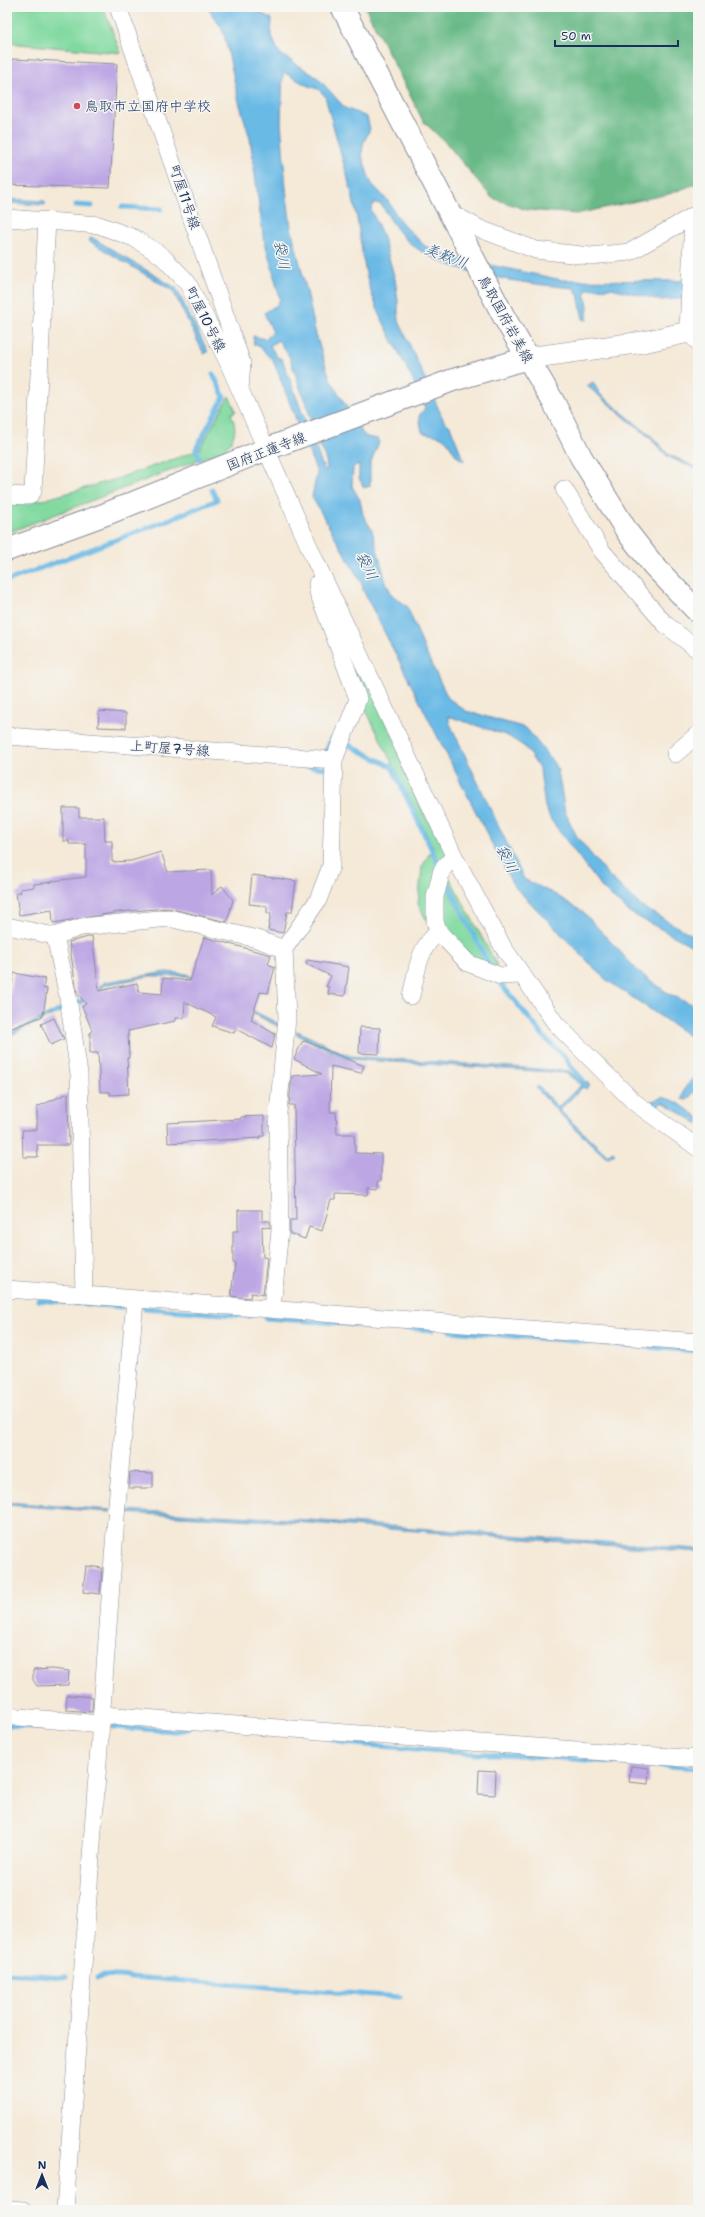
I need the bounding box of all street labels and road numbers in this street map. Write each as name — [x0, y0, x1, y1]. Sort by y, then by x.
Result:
street label: 町屋11号線 — [166, 162, 204, 232]
street label: 鳥取国府岩美線 — [474, 272, 538, 366]
street label: 町屋10号線 — [182, 283, 230, 355]
street label: 国府正蓮寺線 — [224, 428, 308, 474]
street label: 上町屋7号線 — [130, 736, 210, 760]

